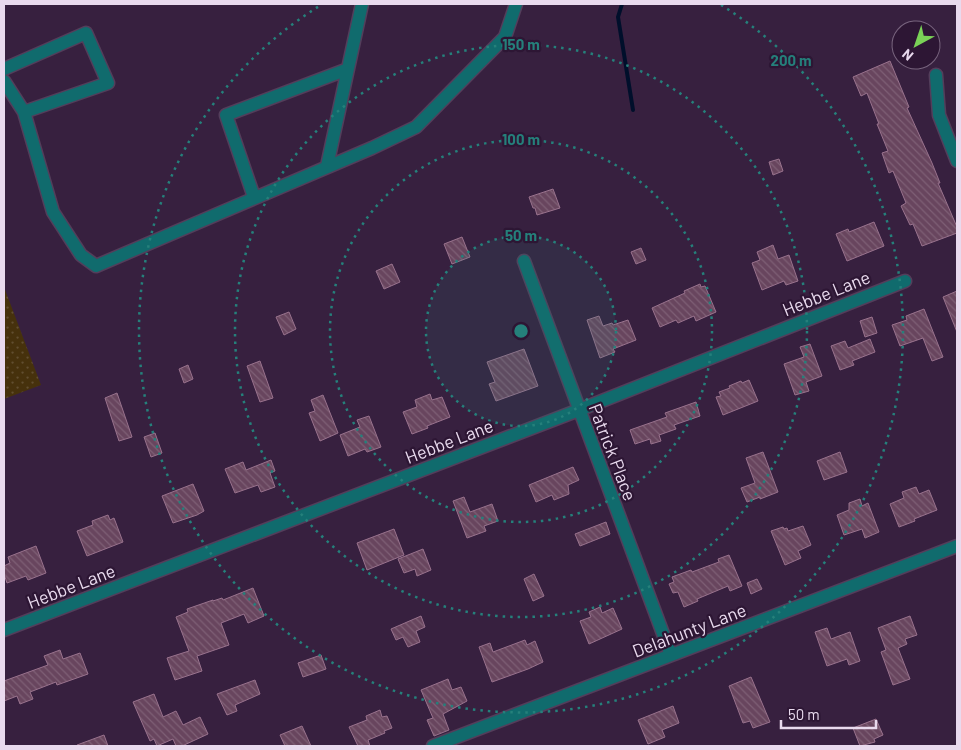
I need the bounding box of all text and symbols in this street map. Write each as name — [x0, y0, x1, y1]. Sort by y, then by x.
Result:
north arrow — [891, 20, 941, 70]
text: 150 m — [502, 35, 540, 53]
text: N — [898, 46, 916, 65]
text: 200 m — [770, 51, 812, 69]
text: 100 m — [502, 130, 540, 148]
text: 50 m — [505, 226, 537, 244]
street label: Hebbe Lane — [779, 265, 873, 321]
centre of rings — [512, 322, 530, 340]
street label: Patrick Place — [584, 400, 642, 504]
street label: Hebbe Lane — [402, 414, 496, 468]
street label: Hebbe Lane — [24, 559, 118, 613]
street label: Delahunty Lane — [629, 598, 749, 662]
scale bar — [781, 698, 876, 730]
text: 50 m — [788, 705, 820, 723]

